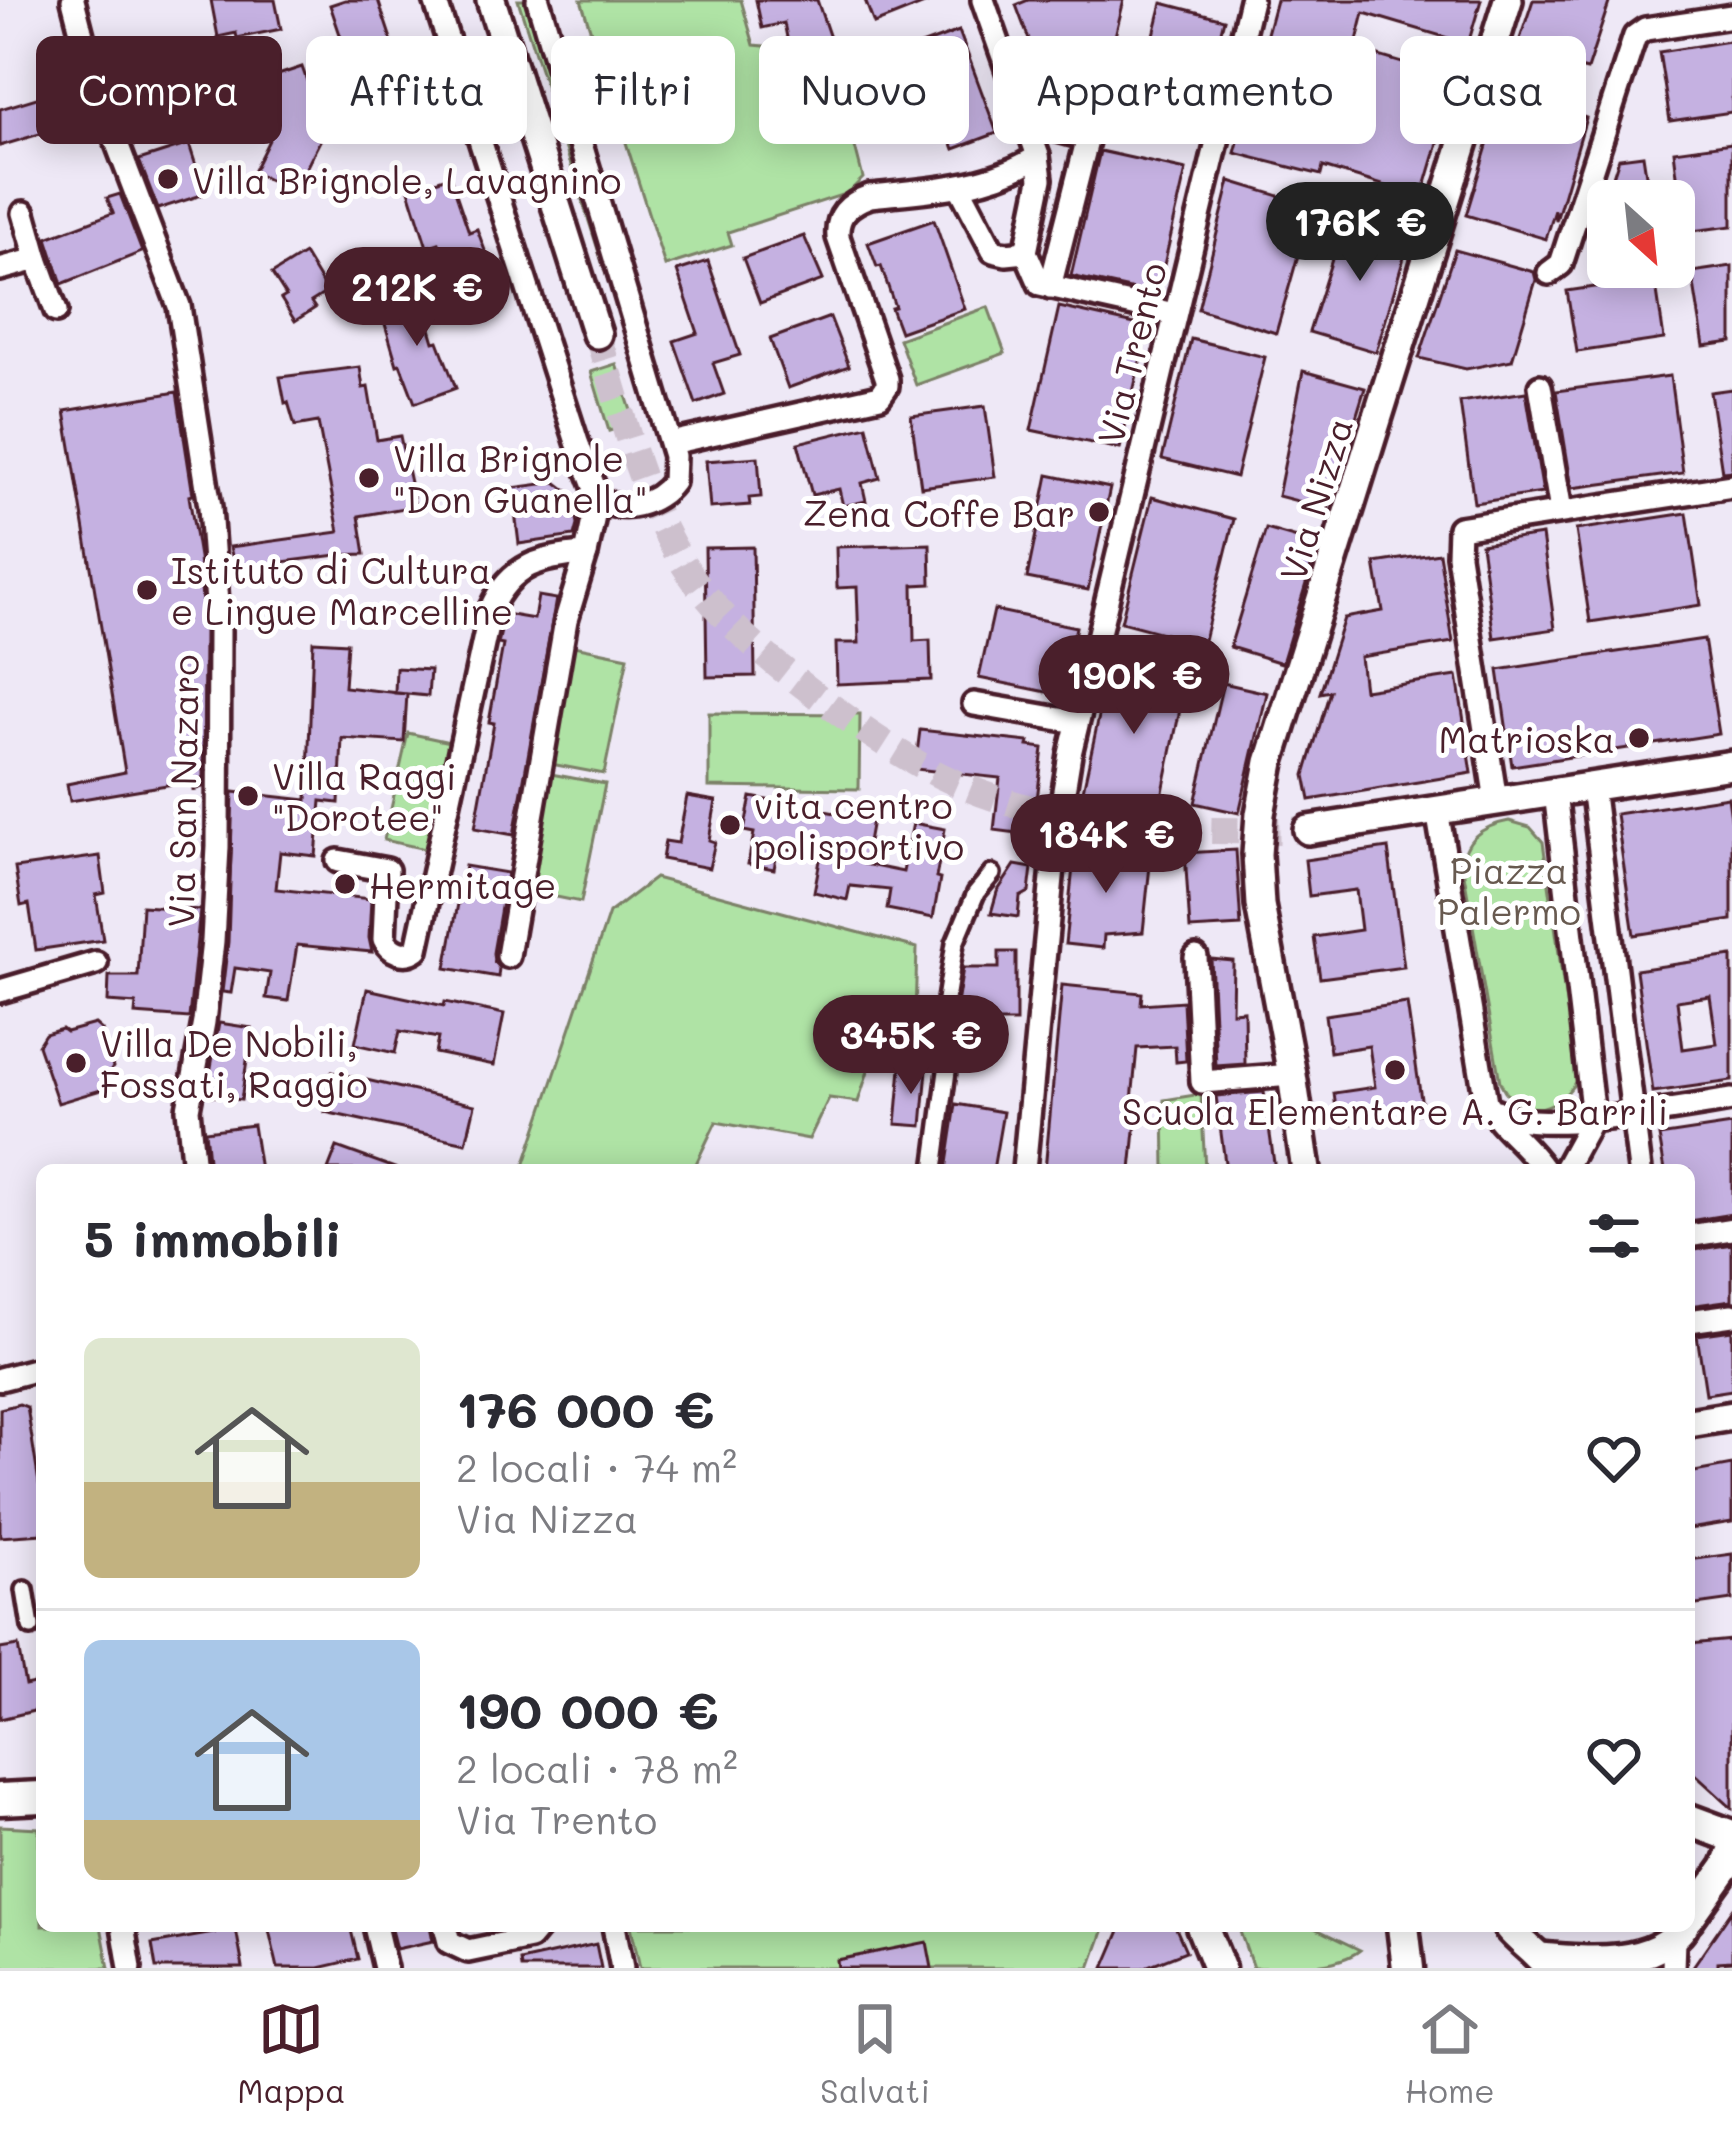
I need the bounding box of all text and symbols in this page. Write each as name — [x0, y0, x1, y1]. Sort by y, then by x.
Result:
chip: Compra — [36, 36, 282, 144]
chip: Affitta — [306, 36, 527, 144]
chip: Filtri — [551, 36, 735, 144]
chip: Nuovo — [759, 36, 969, 144]
chip: Appartamento — [993, 36, 1376, 144]
chip: Casa — [1400, 36, 1586, 144]
place label: Villa Brignole, Lavagnino — [192, 156, 621, 203]
marker: Villa Brignole, Lavagnino — [155, 166, 181, 192]
north arrow — [1587, 180, 1695, 288]
map controls — [1587, 180, 1695, 288]
pin: 176K € — [1262, 182, 1458, 284]
text: 176K € — [1293, 195, 1427, 246]
pin: 212K € — [319, 247, 515, 349]
street label: Via Trento — [1086, 257, 1176, 449]
text: 212K € — [351, 260, 483, 311]
street label: Via Nizza — [1268, 412, 1362, 586]
place label: Villa Brignole "Don Guanella" — [393, 434, 647, 522]
marker: Villa Brignole "Don Guanella" — [356, 465, 382, 491]
place label: Zena Coffe Bar — [803, 489, 1075, 536]
marker: Zena Coffe Bar — [1086, 499, 1112, 525]
place label: Istituto di Cultura e Lingue Marcelline — [171, 546, 513, 634]
marker: Istituto di Cultura e Lingue Marcelline — [134, 577, 160, 603]
pin: 190K € — [1036, 635, 1232, 737]
text: 190K € — [1065, 648, 1203, 699]
street label: Via San Nazaro — [156, 654, 208, 928]
place label: Matrioska — [1439, 715, 1615, 762]
marker: Matrioska — [1626, 725, 1652, 751]
place label: Villa Raggi "Dorotee" — [272, 752, 456, 840]
place label: vita centro polisportivo — [754, 781, 964, 869]
marker: Villa Raggi "Dorotee" — [235, 783, 261, 809]
pin: 184K € — [1008, 794, 1204, 896]
text: 184K € — [1037, 807, 1175, 858]
marker: vita centro polisportivo — [717, 812, 743, 838]
park label: Piazza Palermo — [1437, 846, 1581, 934]
place label: Hermitage — [369, 861, 556, 908]
marker: Hermitage — [332, 871, 358, 897]
pin: 345K € — [813, 995, 1009, 1097]
text: 345K € — [840, 1008, 982, 1059]
place label: Villa De Nobili, Fossati, Raggio — [100, 1019, 368, 1107]
marker: Villa De Nobili, Fossati, Raggio — [63, 1050, 89, 1076]
marker: Scuola Elementare A. G. Barrili — [1382, 1057, 1408, 1083]
place label: Scuola Elementare A. G. Barrili — [1122, 1087, 1668, 1134]
text: 5 immobili — [84, 1203, 342, 1270]
icon: filters — [1581, 1203, 1647, 1269]
text: 176 000 € — [456, 1374, 714, 1441]
icon: home — [180, 1386, 324, 1530]
icon: heart — [1581, 1425, 1647, 1491]
text: 2 locali · 74 m² — [456, 1441, 737, 1492]
text: Via Nizza — [456, 1492, 638, 1543]
text: 190 000 € — [456, 1675, 719, 1742]
icon: home — [180, 1688, 324, 1832]
icon: heart — [1581, 1727, 1647, 1793]
text: 2 locali · 78 m² — [456, 1742, 738, 1793]
text: Via Trento — [456, 1793, 657, 1844]
tab: Mappa — [237, 1996, 345, 2111]
tab: Salvati — [820, 1996, 930, 2111]
tab: Home — [1405, 1996, 1495, 2111]

